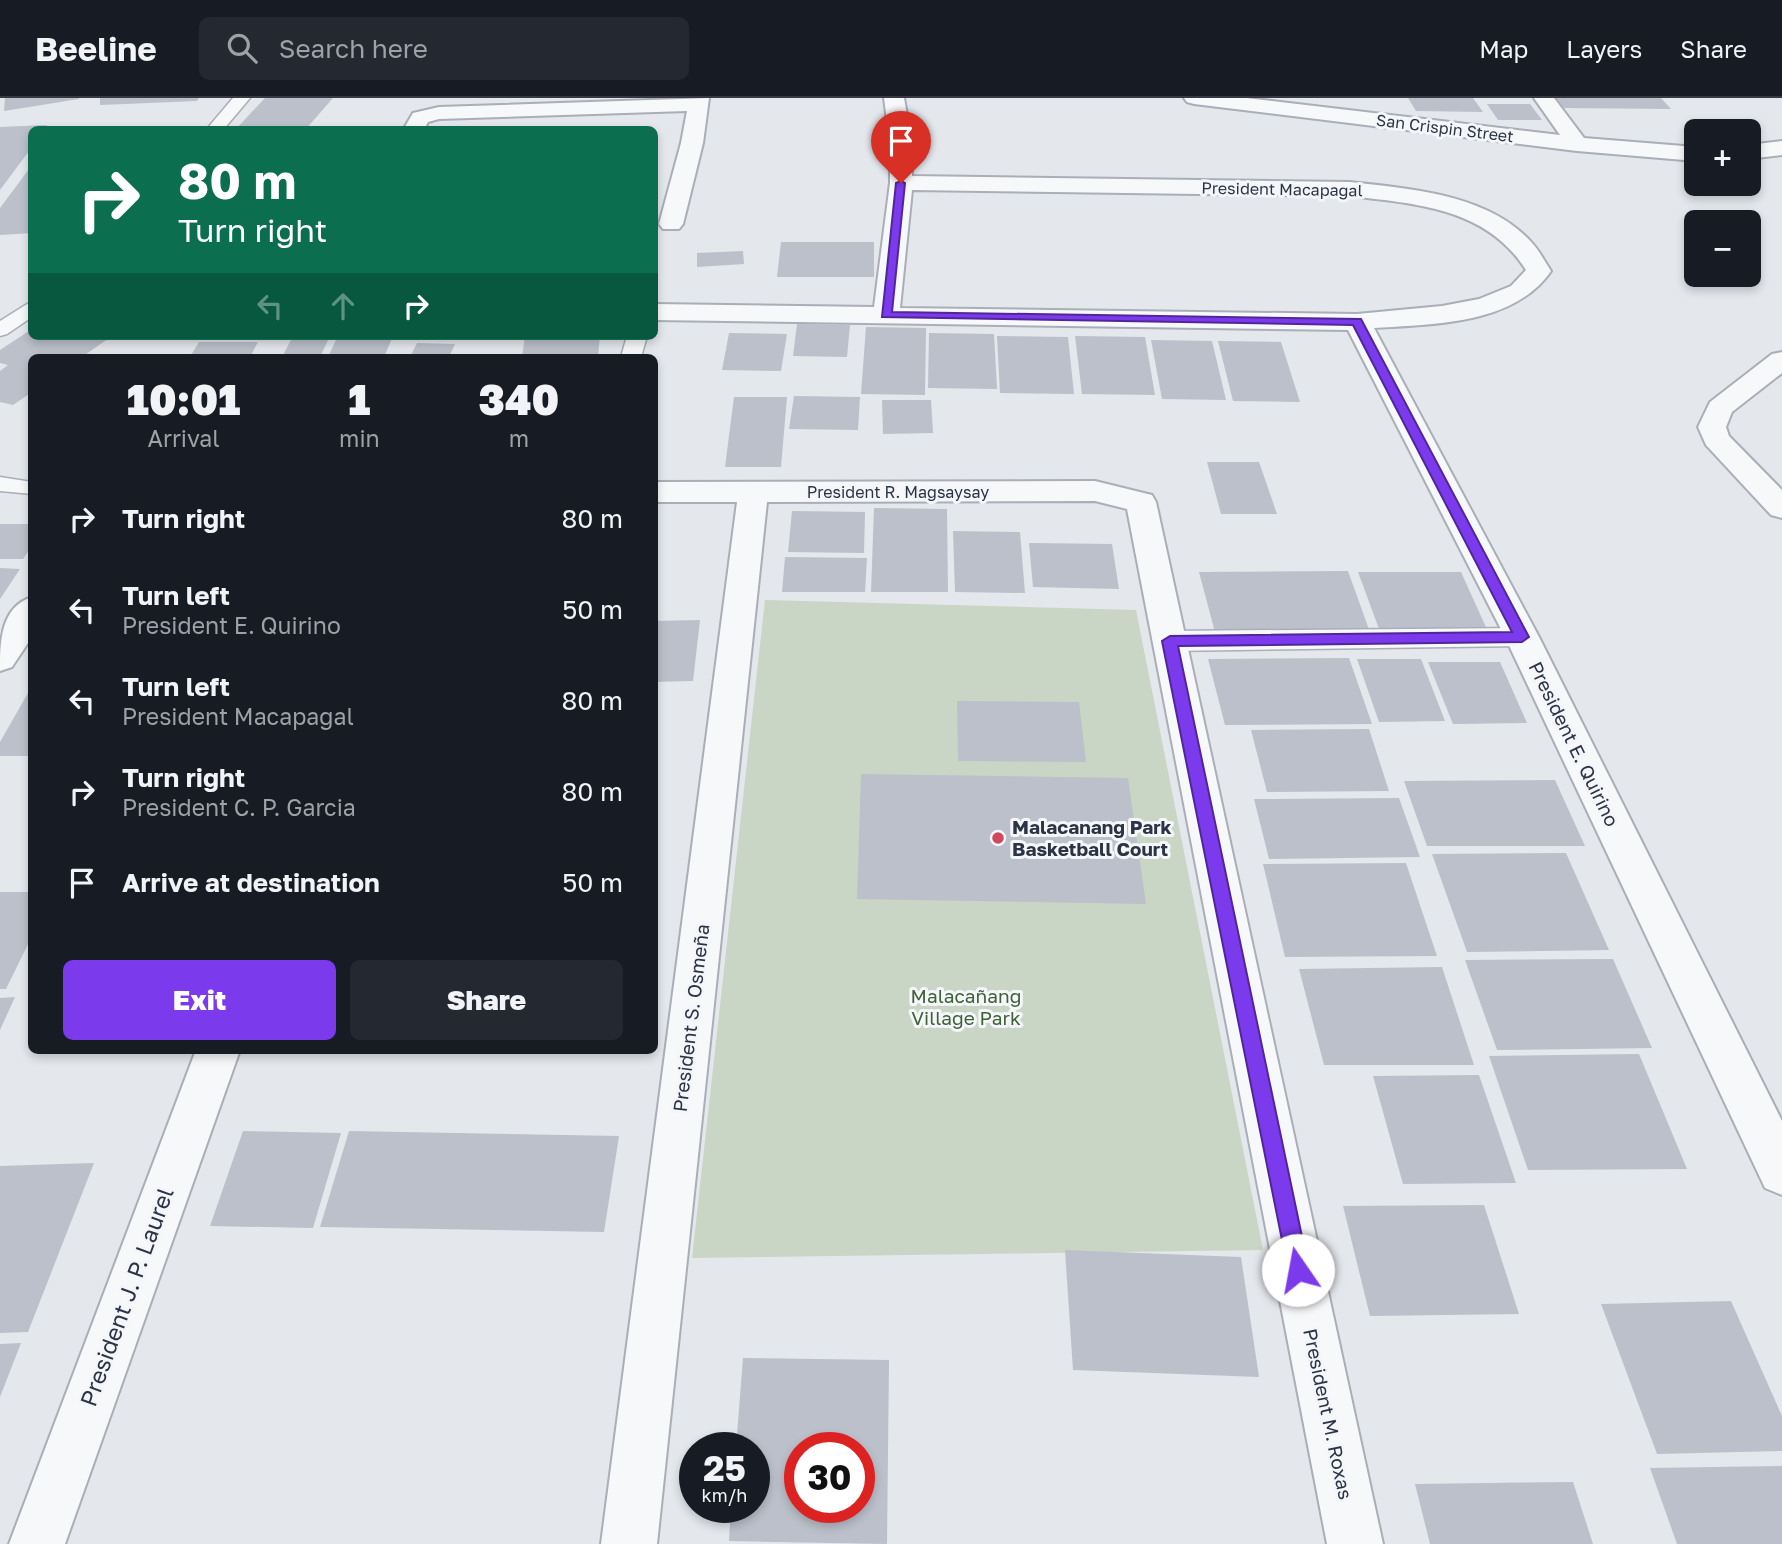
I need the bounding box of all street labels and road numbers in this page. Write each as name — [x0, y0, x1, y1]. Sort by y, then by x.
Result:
street label: San Crispin Street — [1375, 110, 1515, 146]
street label: President Macapagal — [1201, 178, 1363, 200]
street label: President R. Magsaysay — [807, 482, 989, 502]
street label: President E. Quirino — [1525, 658, 1624, 830]
street label: President S. Osmeña — [668, 923, 713, 1113]
street label: President J. P. Laurel — [73, 1183, 179, 1410]
street label: President M. Roxas — [1299, 1326, 1358, 1501]

